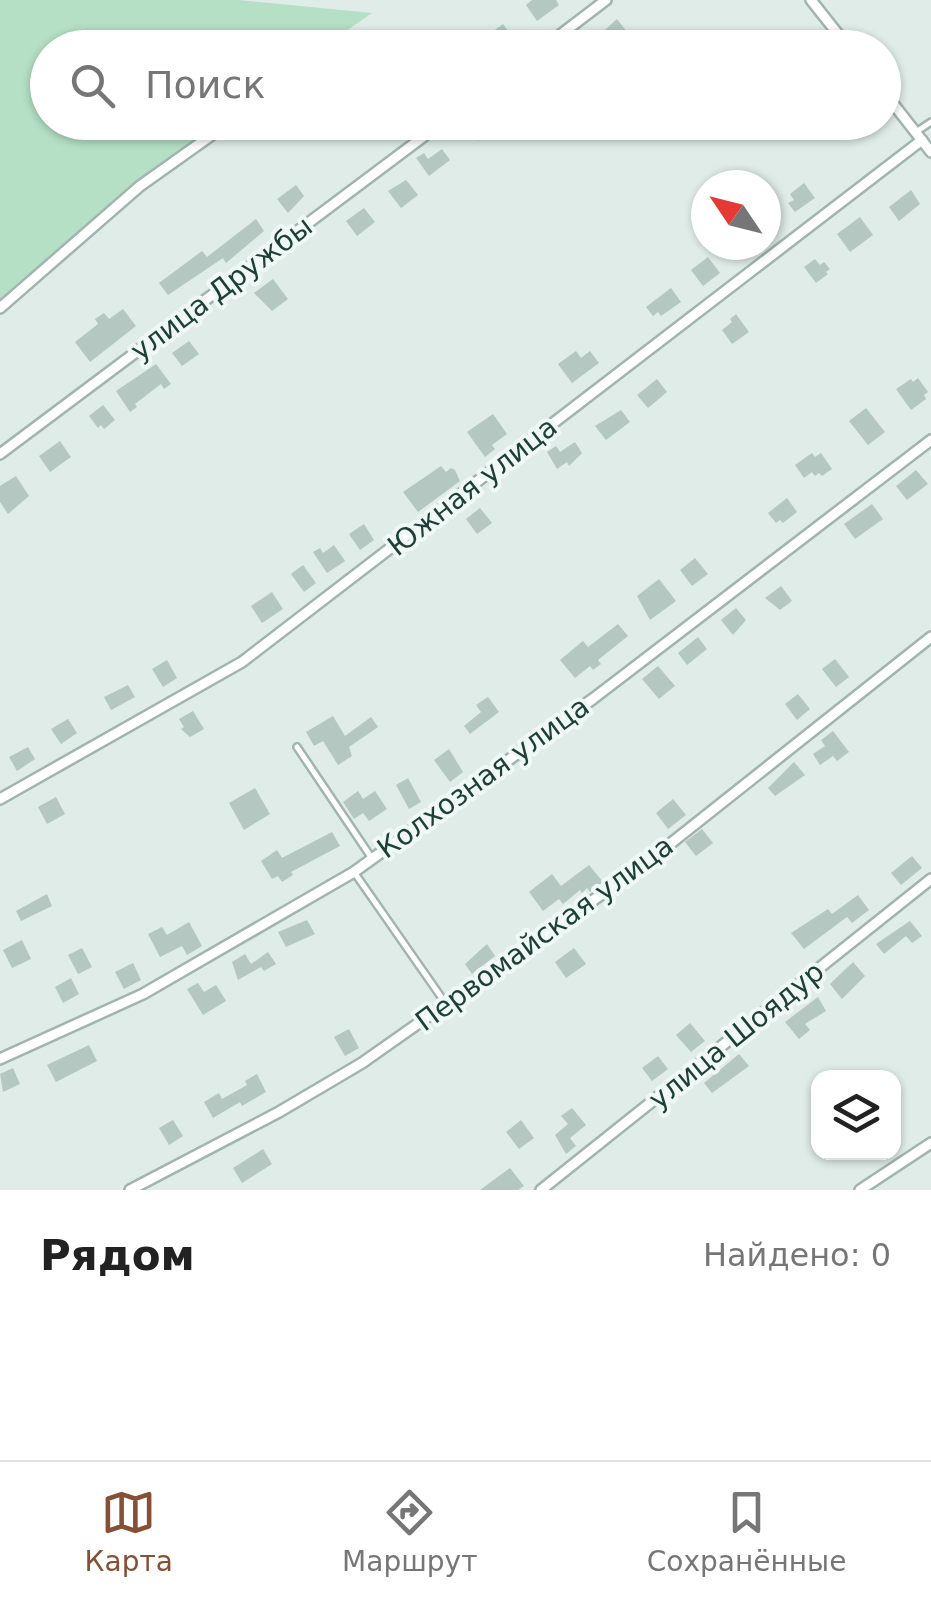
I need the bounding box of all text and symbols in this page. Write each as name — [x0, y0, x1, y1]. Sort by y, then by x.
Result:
search box — [30, 30, 901, 140]
icon: search — [65, 58, 120, 113]
text: Поиск — [145, 63, 265, 107]
north arrow — [691, 170, 781, 260]
street label: улица Дружбы — [124, 209, 319, 367]
street label: Южная улица — [381, 410, 563, 563]
street label: Колхозная улица — [371, 690, 596, 865]
street label: Первомайская улица — [409, 829, 679, 1038]
street label: улица Шоядур — [642, 955, 830, 1116]
map controls — [811, 1070, 901, 1160]
button: layers — [811, 1070, 901, 1160]
text: Рядом — [40, 1231, 195, 1280]
text: Найдено: 0 — [703, 1236, 891, 1274]
tab: Карта — [85, 1485, 173, 1578]
tab: Маршрут — [342, 1485, 477, 1578]
tab: Сохранённые — [647, 1485, 846, 1578]

